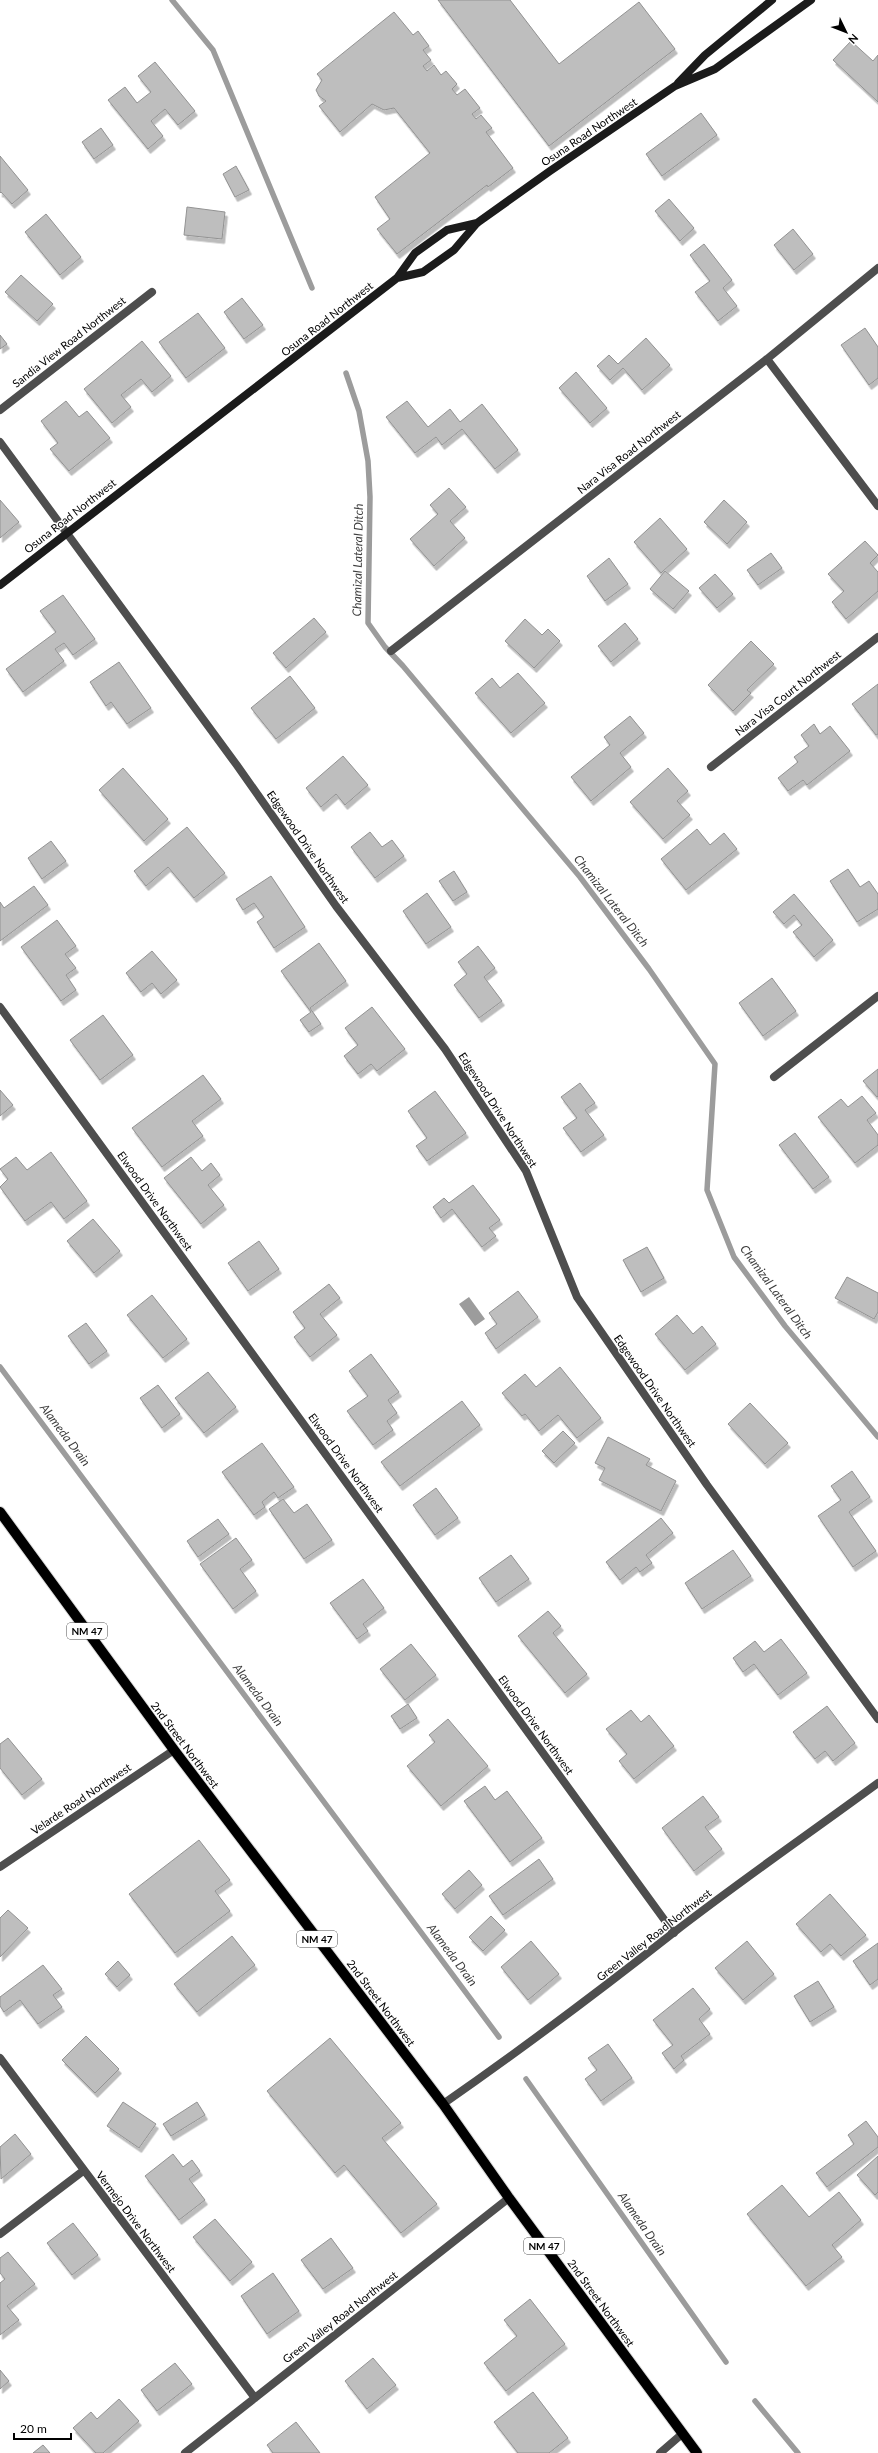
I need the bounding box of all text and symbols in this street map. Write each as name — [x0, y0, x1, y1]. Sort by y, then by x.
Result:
north arrow — [826, 12, 866, 52]
text: N — [846, 32, 861, 47]
street label: Osuna Road Northwest — [538, 95, 639, 169]
street label: Osuna Road Northwest — [278, 279, 375, 358]
street label: Sandia View Road Northwest — [9, 293, 128, 390]
street label: Nara Visa Road Northwest — [574, 407, 683, 496]
street label: Osuna Road Northwest — [21, 476, 118, 555]
water label: Chamizal Lateral Ditch — [349, 503, 366, 617]
street label: Nara Visa Court Northwest — [732, 647, 843, 738]
street label: Edgewood Drive Northwest — [265, 788, 352, 906]
water label: Chamizal Lateral Ditch — [571, 852, 652, 950]
street label: Edgewood Drive Northwest — [456, 1050, 540, 1170]
street label: Elwood Drive Northwest — [115, 1149, 196, 1253]
water label: Chamizal Lateral Ditch — [737, 1242, 816, 1342]
street label: Edgewood Drive Northwest — [612, 1332, 699, 1450]
water label: Alameda Drain — [36, 1400, 94, 1469]
street label: Elwood Drive Northwest — [306, 1411, 387, 1515]
road number: NM 47 — [67, 1623, 107, 1639]
water label: Alameda Drain — [229, 1660, 287, 1729]
street label: Elwood Drive Northwest — [496, 1673, 577, 1777]
street label: 2nd Street Northwest — [149, 1699, 222, 1791]
street label: Velarde Road Northwest — [28, 1760, 133, 1837]
street label: Green Valley Road Northwest — [594, 1886, 714, 1983]
water label: Alameda Drain — [423, 1920, 481, 1989]
road number: NM 47 — [297, 1931, 337, 1947]
street label: 2nd Street Northwest — [345, 1957, 418, 2049]
street label: Vermejo Drive Northwest — [94, 2168, 179, 2275]
water label: Alameda Drain — [614, 2188, 670, 2258]
road number: NM 47 — [524, 2238, 564, 2254]
street label: 2nd Street Northwest — [565, 2256, 638, 2349]
street label: Green Valley Road Northwest — [280, 2268, 400, 2365]
scale bar — [14, 2415, 71, 2441]
text: 20 m — [20, 2421, 47, 2436]

